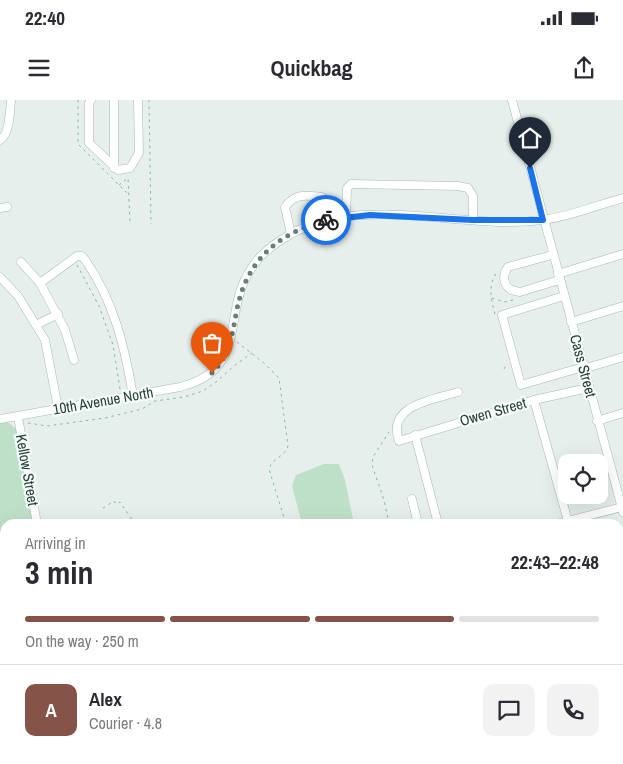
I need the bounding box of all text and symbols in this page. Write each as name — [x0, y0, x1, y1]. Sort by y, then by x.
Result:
text: 22:40 — [25, 5, 65, 31]
text: Quickbag — [270, 53, 353, 83]
icon: menu — [25, 54, 53, 82]
icon: share — [570, 54, 598, 82]
pin — [509, 117, 551, 168]
icon: home — [516, 124, 544, 152]
courier — [301, 195, 351, 245]
icon: bike — [312, 206, 340, 234]
pin — [191, 322, 233, 373]
icon: bag — [198, 329, 226, 357]
street label: Cass Street — [565, 332, 602, 400]
street label: 10th Avenue North — [51, 381, 155, 420]
street label: Owen Street — [457, 392, 529, 431]
street label: Kellow Street — [11, 432, 44, 508]
map controls — [558, 454, 608, 504]
button: locate — [558, 454, 608, 504]
text: Arriving in — [25, 532, 86, 554]
text: 22:43–22:48 — [511, 549, 599, 575]
text: 3 min — [25, 551, 94, 594]
text: On the way · 250 m — [25, 630, 139, 652]
button: chat — [483, 684, 535, 736]
button: phone — [547, 684, 599, 736]
text: Alex — [89, 686, 122, 712]
text: A — [45, 697, 57, 723]
text: Courier · 4.8 — [89, 712, 162, 734]

